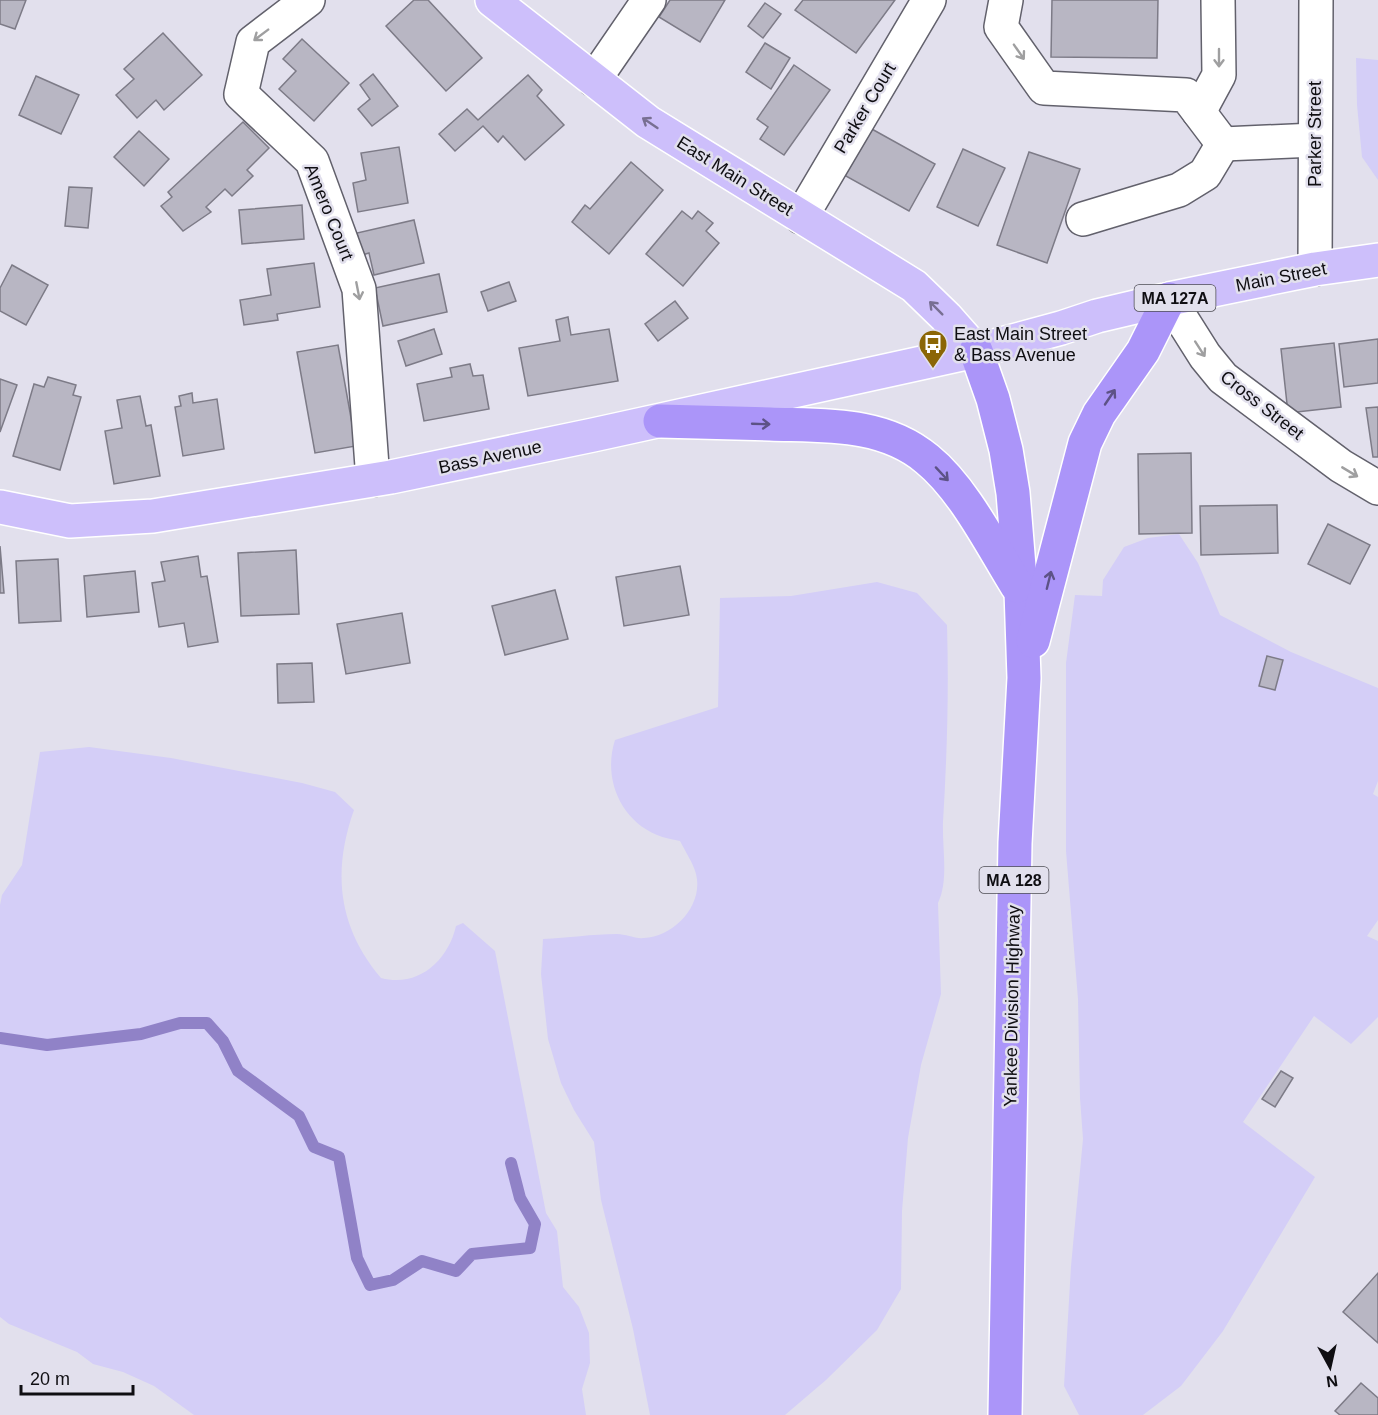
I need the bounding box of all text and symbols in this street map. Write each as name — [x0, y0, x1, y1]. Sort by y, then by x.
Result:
one-way arrow — [254, 29, 270, 42]
one-way arrow — [1013, 44, 1025, 60]
one-way arrow — [1213, 48, 1224, 68]
street label: Parker Court — [830, 59, 900, 157]
street label: Parker Street — [1305, 81, 1325, 187]
one-way arrow — [642, 117, 658, 129]
street label: East Main Street — [673, 132, 797, 220]
street label: Amero Court — [301, 161, 357, 263]
street label: Main Street — [1234, 258, 1328, 296]
one-way arrow — [353, 281, 364, 300]
road number: MA 127A — [1134, 285, 1216, 311]
one-way arrow — [929, 301, 944, 315]
place label: East Main Street & Bass Avenue — [954, 324, 1087, 365]
bus stop icon: East Main Street & Bass Avenue — [917, 328, 949, 370]
one-way arrow — [1195, 340, 1207, 357]
street label: Cross Street — [1216, 366, 1308, 444]
one-way arrow — [1104, 389, 1116, 405]
one-way arrow — [750, 418, 770, 430]
street label: Bass Avenue — [437, 436, 543, 478]
one-way arrow — [1341, 466, 1358, 478]
one-way arrow — [935, 467, 949, 482]
one-way arrow — [1043, 571, 1055, 590]
road number: MA 128 — [980, 867, 1048, 893]
street label: Yankee Division Highway — [1000, 905, 1024, 1107]
north arrow — [1300, 1337, 1360, 1397]
scale bar — [21, 1358, 134, 1396]
text: 20 m — [30, 1369, 70, 1389]
text: N — [1325, 1372, 1339, 1391]

